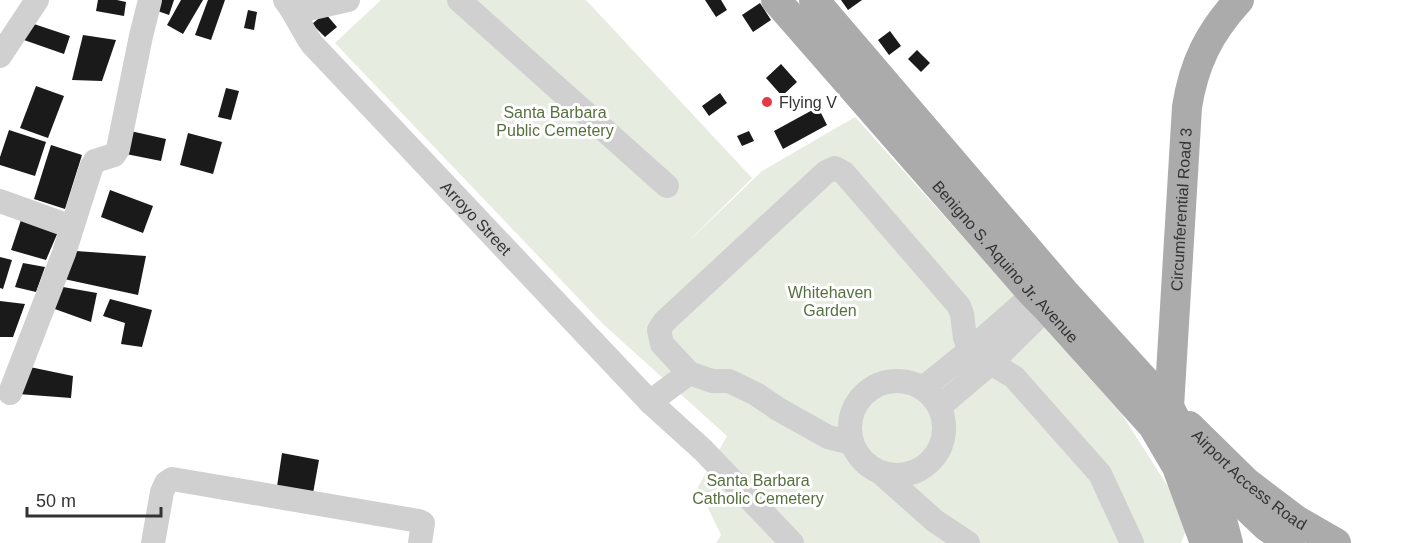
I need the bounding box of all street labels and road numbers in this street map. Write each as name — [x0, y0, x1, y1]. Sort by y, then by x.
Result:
street label: Circumferential Road 3 — [1167, 127, 1194, 292]
street label: Benigno S. Aquino Jr. Avenue — [929, 177, 1082, 346]
street label: Arroyo Street — [438, 178, 515, 259]
street label: Airport Access Road — [1189, 426, 1310, 533]

